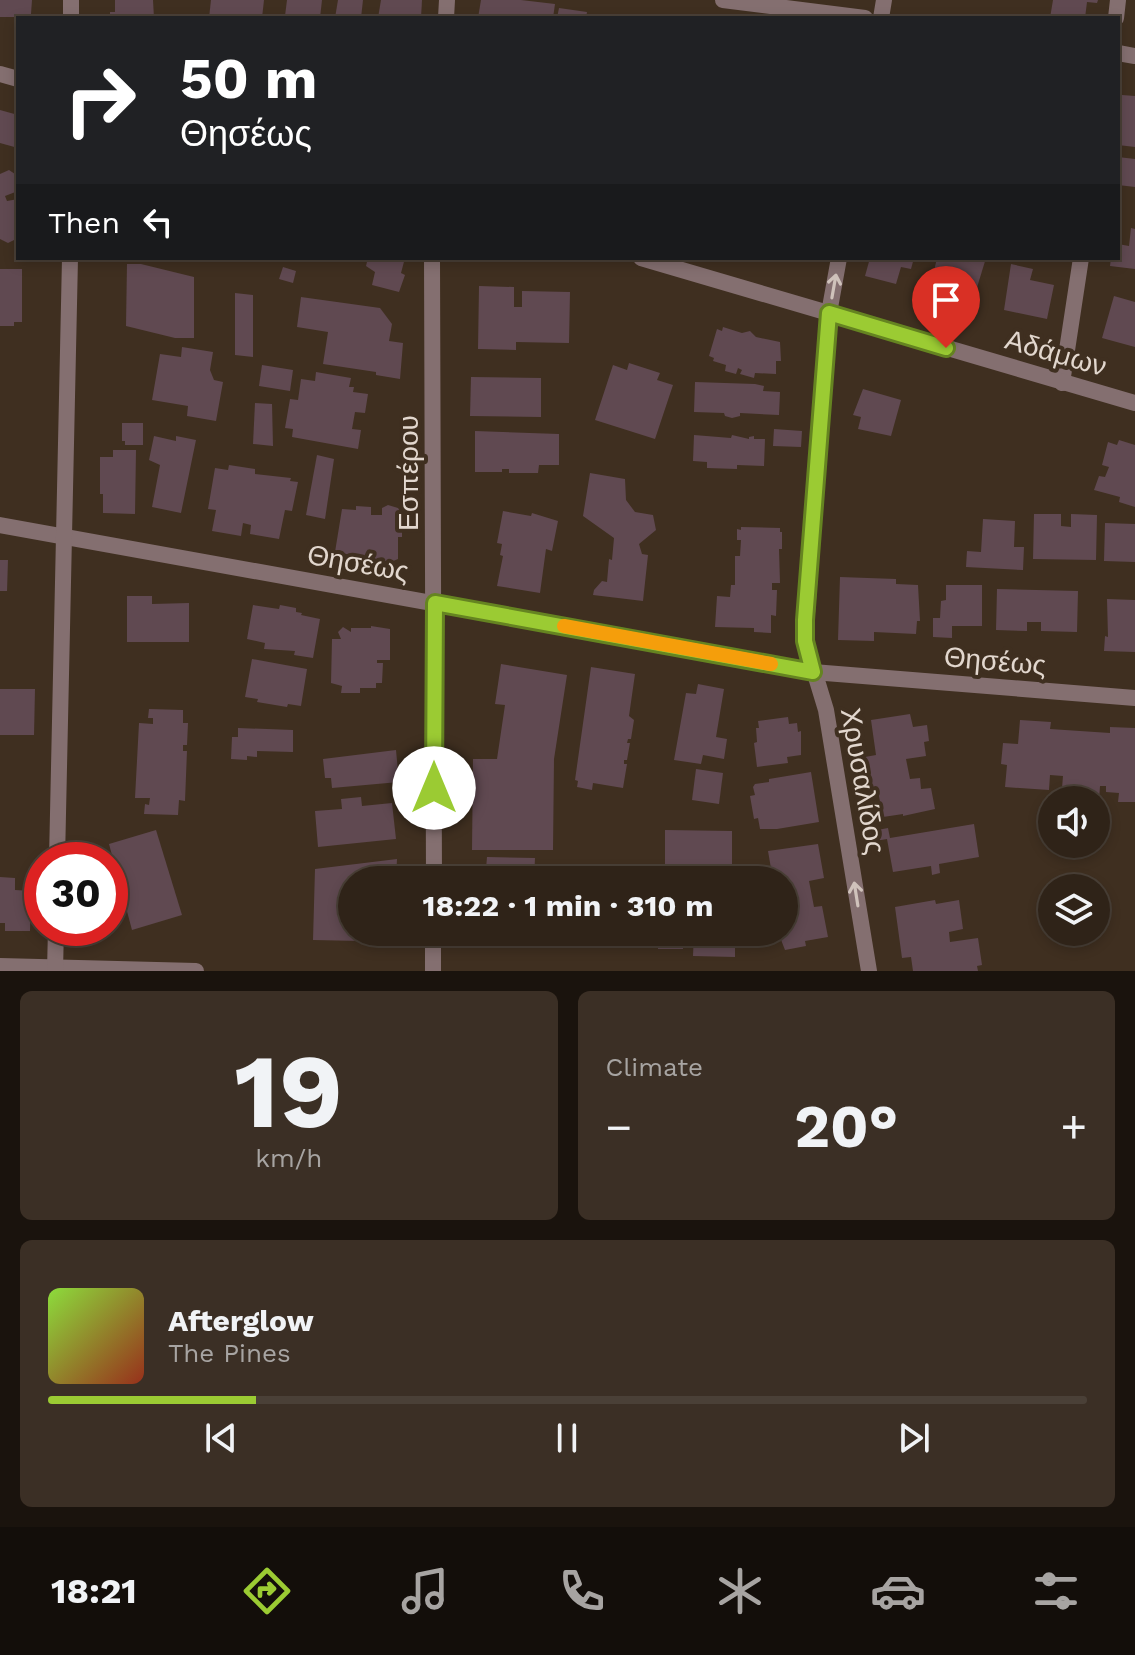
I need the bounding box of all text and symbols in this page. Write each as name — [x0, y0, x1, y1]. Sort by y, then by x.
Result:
text: 50 m — [180, 46, 317, 112]
icon: right — [48, 48, 152, 152]
text: Θησέως — [180, 113, 312, 155]
icon: left — [136, 200, 180, 244]
text: Then — [48, 205, 120, 240]
pin — [912, 266, 980, 348]
one-way arrow — [828, 273, 843, 299]
icon: arrive — [924, 278, 968, 322]
street label: Αδάμων — [1002, 323, 1110, 383]
street label: Εσπέρου — [392, 415, 425, 531]
street label: Θησέως — [305, 538, 411, 588]
street label: Θησέως — [943, 640, 1047, 682]
street label: Χρυσαλίδος — [834, 705, 892, 857]
position arrow — [392, 746, 476, 830]
map controls — [1038, 786, 1110, 946]
button: sound — [1038, 786, 1110, 858]
speed limit sign: 30 — [24, 842, 128, 946]
button: layers — [1038, 874, 1110, 946]
one-way arrow — [848, 882, 863, 907]
text: 18:22 · 1 min · 310 m — [423, 888, 714, 923]
text: 19 — [234, 1030, 343, 1152]
text: Climate — [606, 1052, 703, 1082]
text: 20° — [794, 1091, 898, 1162]
text: − — [606, 1101, 632, 1153]
text: + — [1060, 1101, 1087, 1153]
text: km/h — [255, 1143, 322, 1173]
text: Afterglow — [168, 1303, 314, 1338]
text: The Pines — [168, 1338, 291, 1368]
icon: previous — [199, 1416, 243, 1460]
icon: pause — [545, 1416, 589, 1460]
icon: next — [892, 1416, 936, 1460]
icon: directions — [239, 1563, 295, 1619]
icon: music — [397, 1563, 453, 1619]
icon: phone — [554, 1563, 610, 1619]
icon: climate — [712, 1563, 768, 1619]
icon: car — [870, 1563, 926, 1619]
icon: filters — [1028, 1563, 1084, 1619]
text: 18:21 — [51, 1570, 137, 1612]

